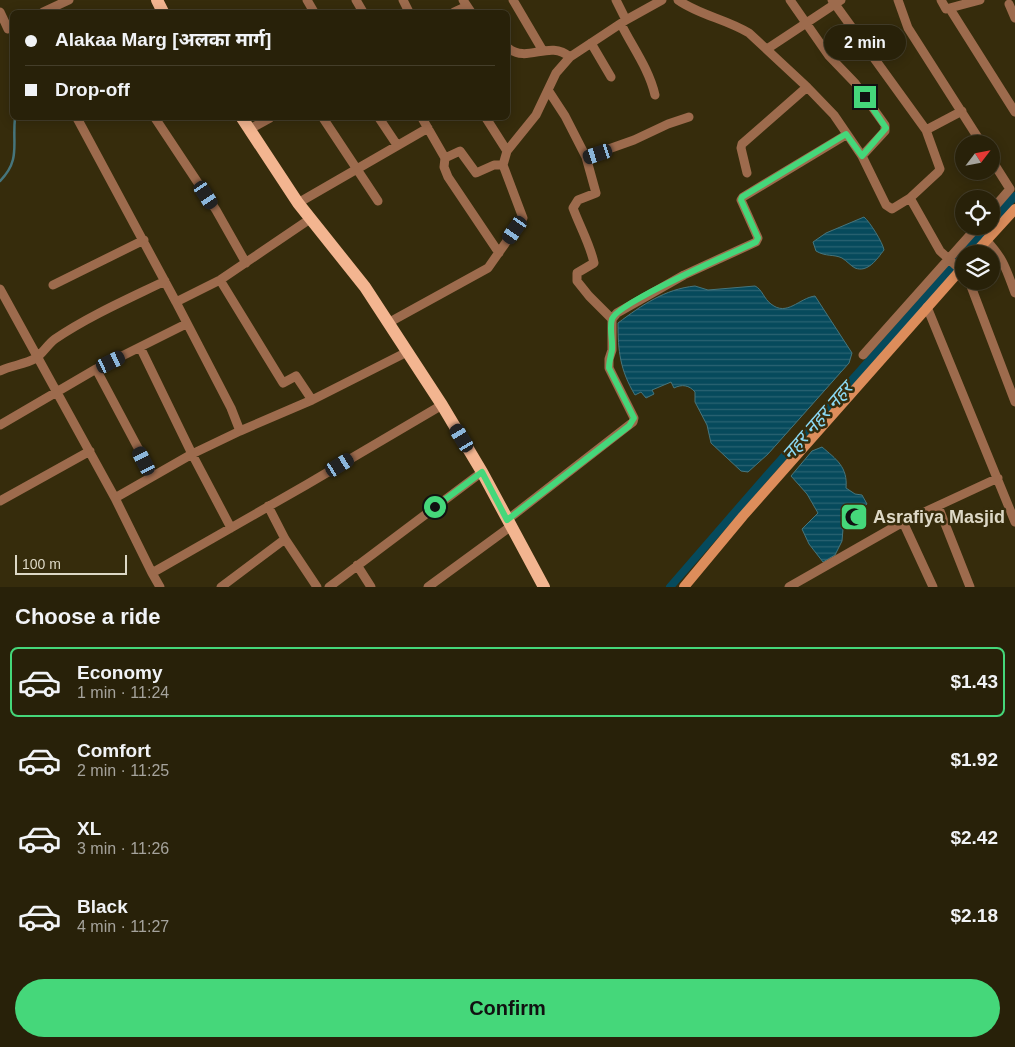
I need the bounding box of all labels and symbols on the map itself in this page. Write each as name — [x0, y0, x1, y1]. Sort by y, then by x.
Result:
callout: 2 min — [824, 24, 906, 59]
route end — [854, 86, 876, 108]
north arrow — [955, 135, 1000, 180]
car — [581, 142, 614, 166]
car — [191, 178, 220, 212]
car — [500, 213, 529, 247]
car — [94, 349, 127, 375]
water label: नहर नहर नहर — [778, 375, 859, 464]
car — [447, 421, 476, 455]
car — [130, 444, 157, 478]
car — [323, 451, 356, 479]
route start — [424, 496, 446, 518]
mosque icon: Asrafiya Masjid — [839, 502, 869, 532]
place label: Asrafiya Masjid — [873, 507, 1005, 527]
scale bar — [15, 552, 128, 575]

